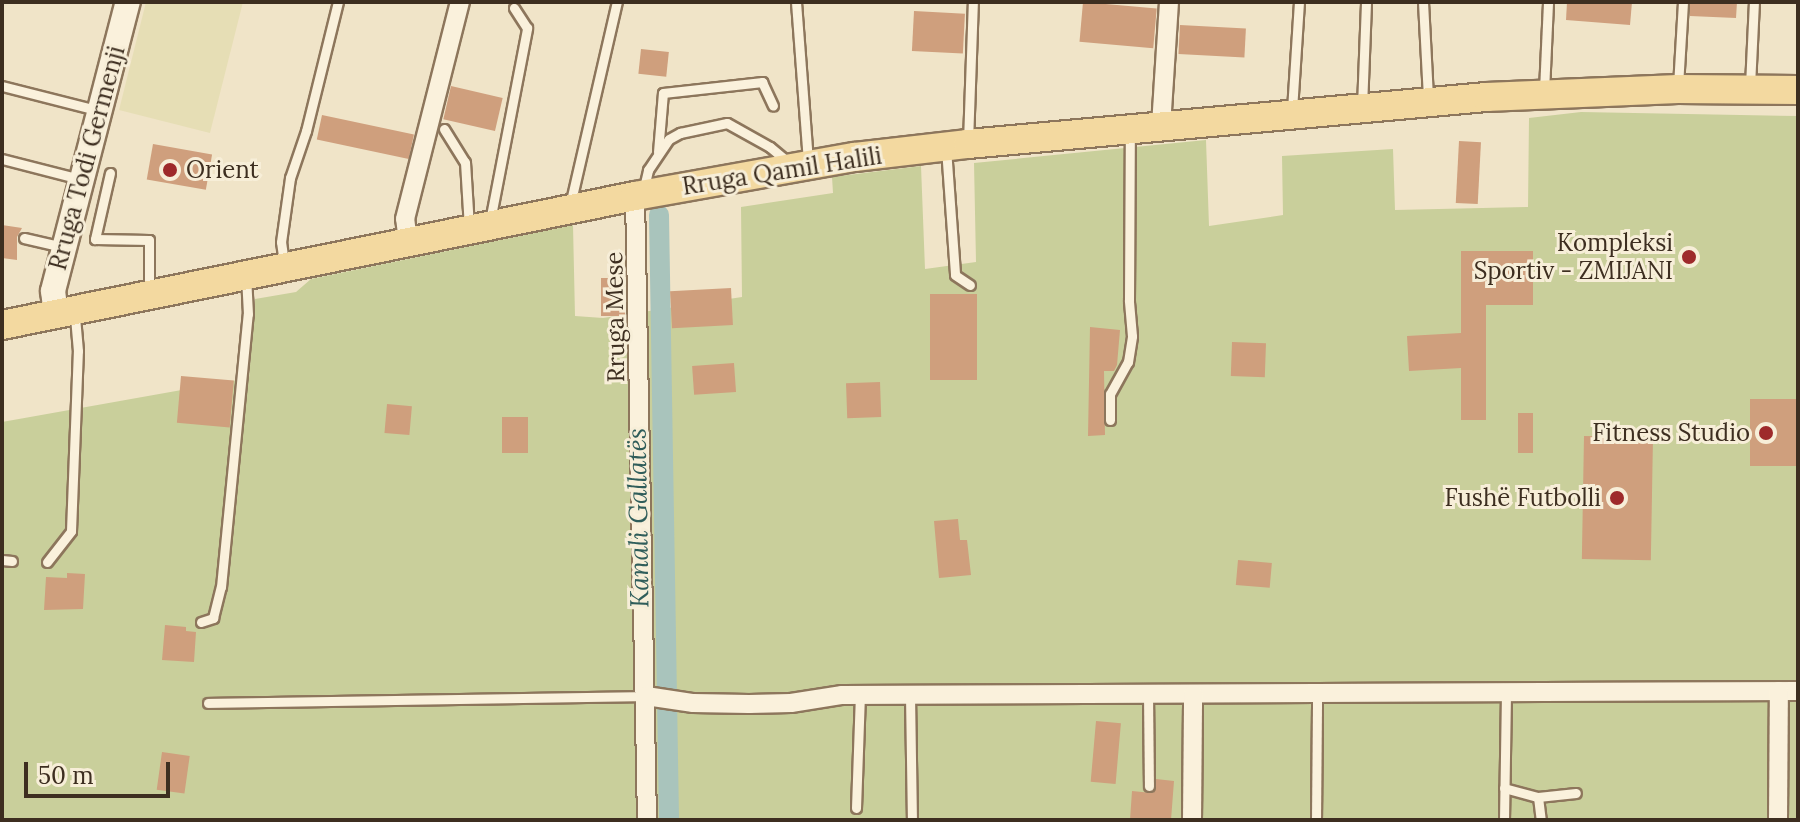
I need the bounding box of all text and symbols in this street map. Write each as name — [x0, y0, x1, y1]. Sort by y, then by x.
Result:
street label: Rruga Todi Germenji — [43, 43, 131, 273]
street label: Rruga Qamil Halili — [680, 141, 884, 201]
place label: Orient — [186, 156, 259, 184]
marker: Orient — [161, 161, 179, 179]
place label: Kompleksi Sportiv - ZMIJANI — [1474, 229, 1673, 285]
marker: Kompleksi Sportiv - ZMIJANI — [1680, 248, 1698, 266]
street label: Rruga Mese — [599, 251, 631, 383]
place label: Fitness Studio — [1592, 419, 1750, 447]
marker: Fitness Studio — [1757, 424, 1775, 442]
water label: Kanali Gallatës — [621, 428, 655, 608]
place label: Fushë Futbolli — [1445, 484, 1601, 512]
marker: Fushë Futbolli — [1608, 489, 1626, 507]
scale bar — [28, 746, 174, 796]
text: 50 m — [38, 760, 94, 791]

